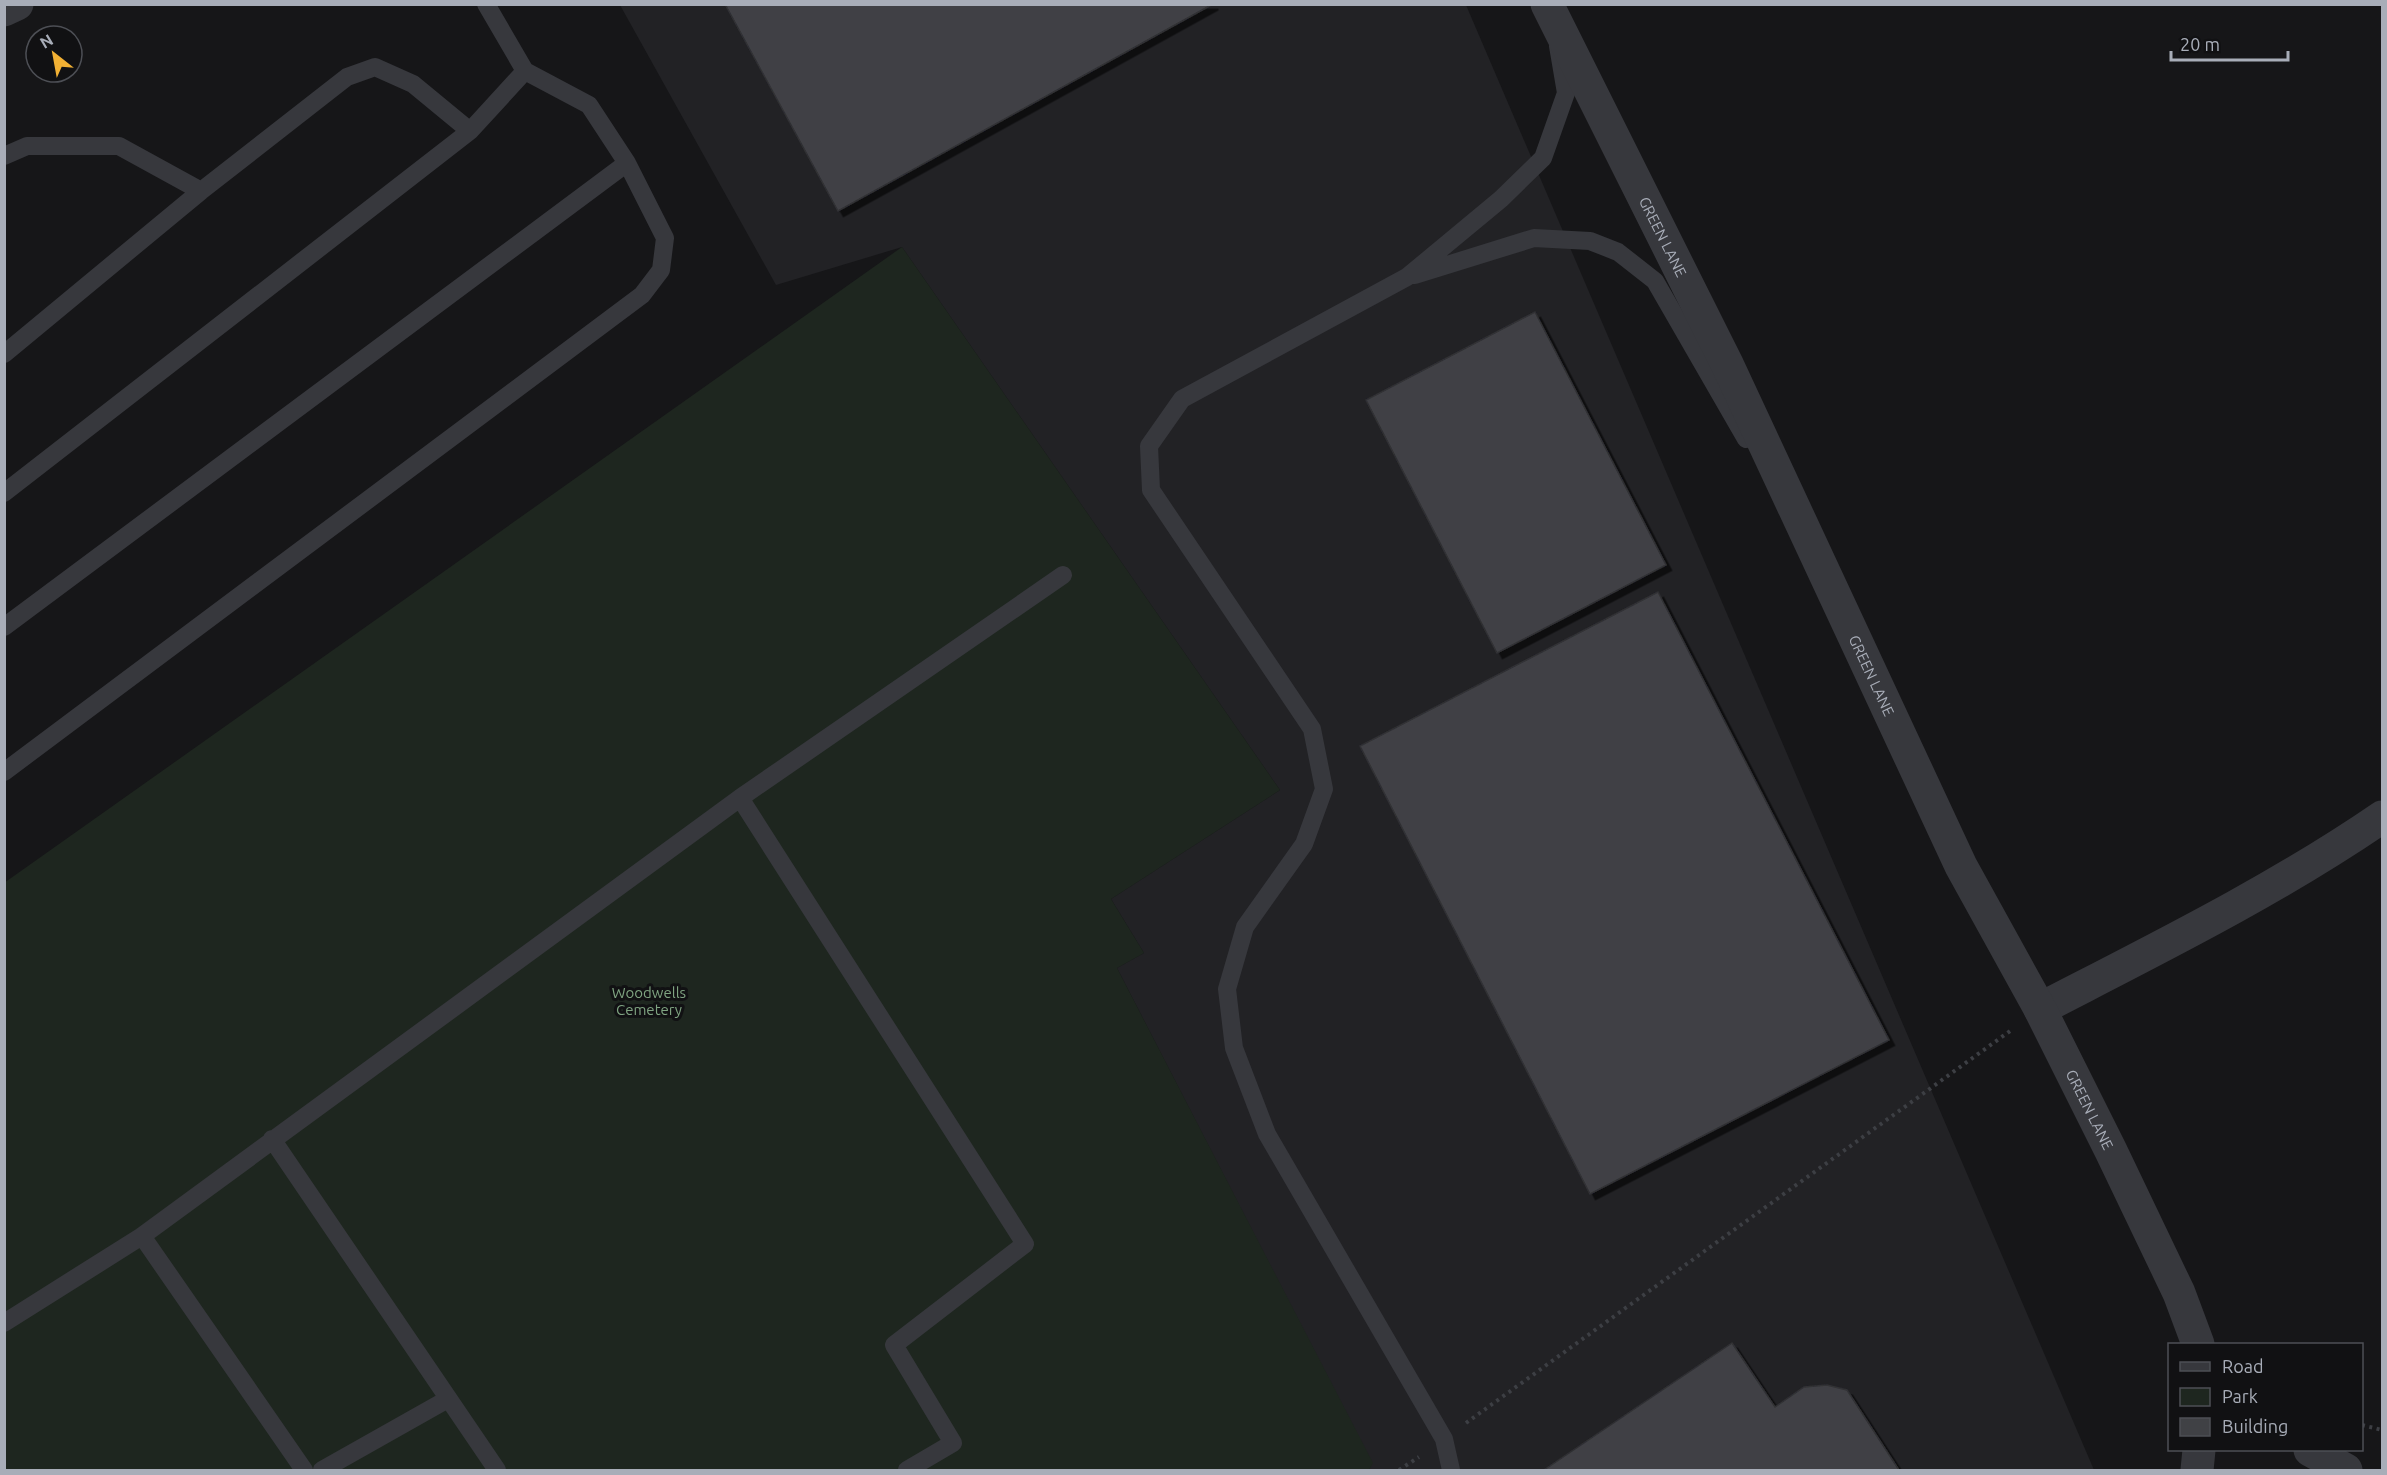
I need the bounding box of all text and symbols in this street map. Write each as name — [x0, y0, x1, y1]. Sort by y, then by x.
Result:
north arrow — [24, 24, 84, 84]
scale bar — [2171, 24, 2288, 62]
text: N — [37, 30, 56, 52]
text: 20 m — [2180, 34, 2220, 54]
street label: GREEN LANE — [1636, 194, 1690, 279]
street label: GREEN LANE — [1846, 632, 1898, 718]
park label: Woodwells Cemetery — [612, 984, 686, 1018]
street label: GREEN LANE — [2063, 1067, 2117, 1152]
legend — [2168, 1343, 2363, 1451]
text: Road — [2222, 1356, 2264, 1376]
text: Park — [2222, 1386, 2258, 1406]
text: Building — [2222, 1416, 2288, 1436]

